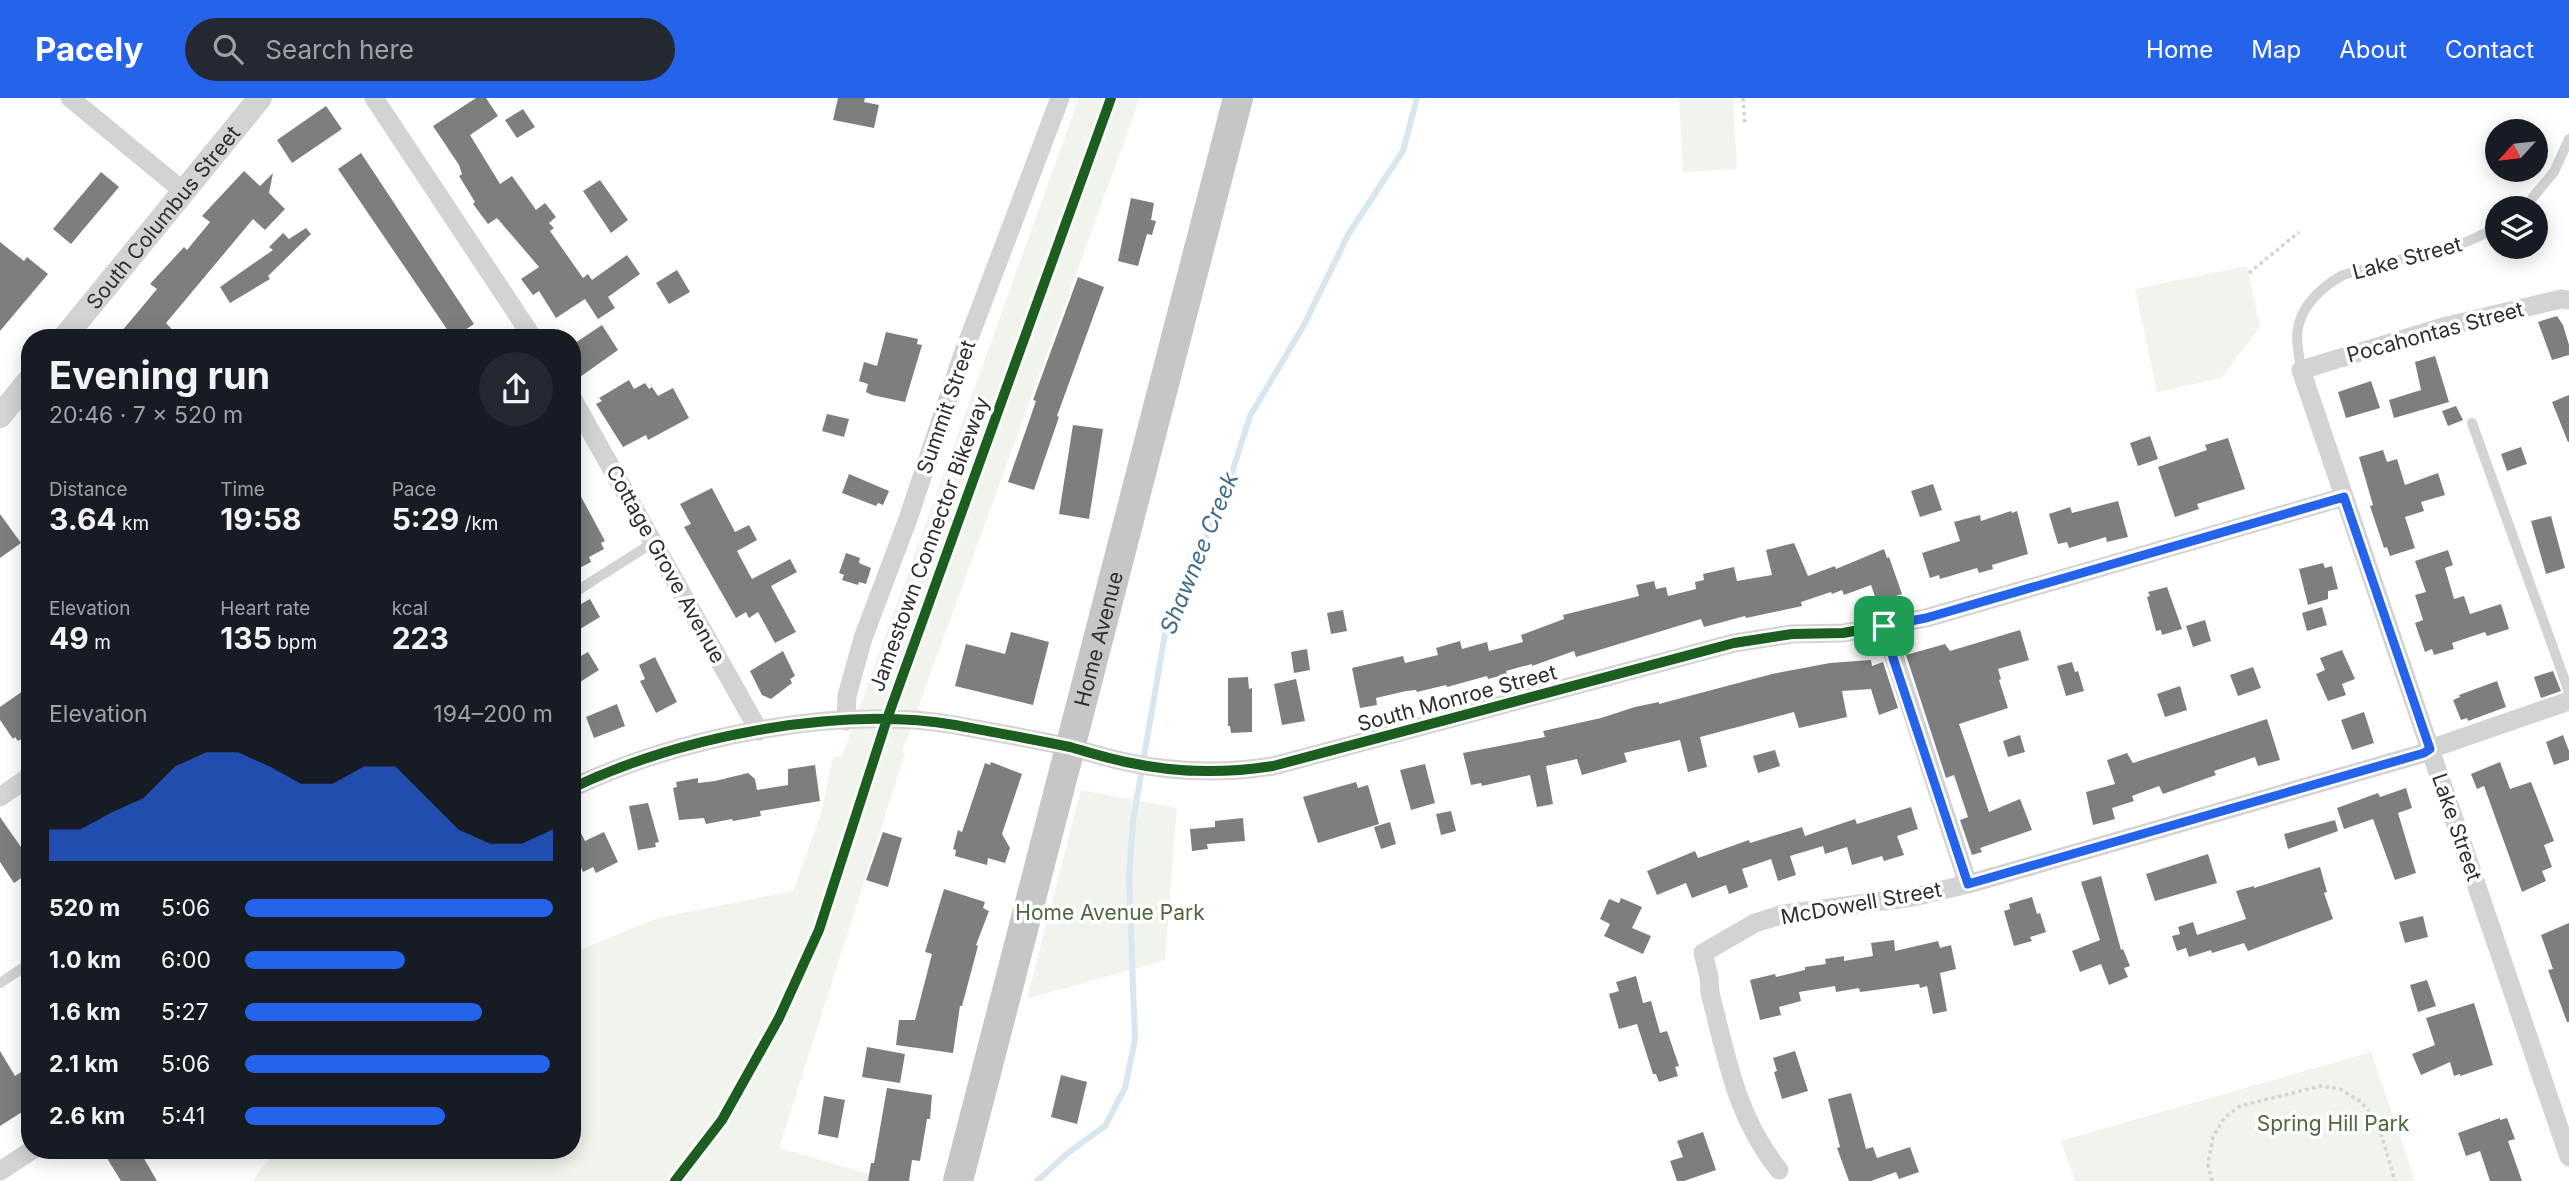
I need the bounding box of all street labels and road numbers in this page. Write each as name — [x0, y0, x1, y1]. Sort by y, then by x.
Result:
street label: South Columbus Street — [81, 120, 245, 314]
street label: Lake Street — [2350, 231, 2465, 285]
street label: Pocahontas Street — [2344, 296, 2526, 368]
street label: Summit Street — [911, 337, 981, 477]
street label: Jamestown Connector Bikeway — [864, 393, 994, 695]
street label: Cottage Grove Avenue — [601, 461, 731, 667]
street label: Home Avenue — [1069, 569, 1128, 709]
street label: South Monroe Street — [1355, 659, 1559, 737]
street label: Lake Street — [2427, 770, 2487, 884]
street label: McDowell Street — [1779, 877, 1943, 929]

